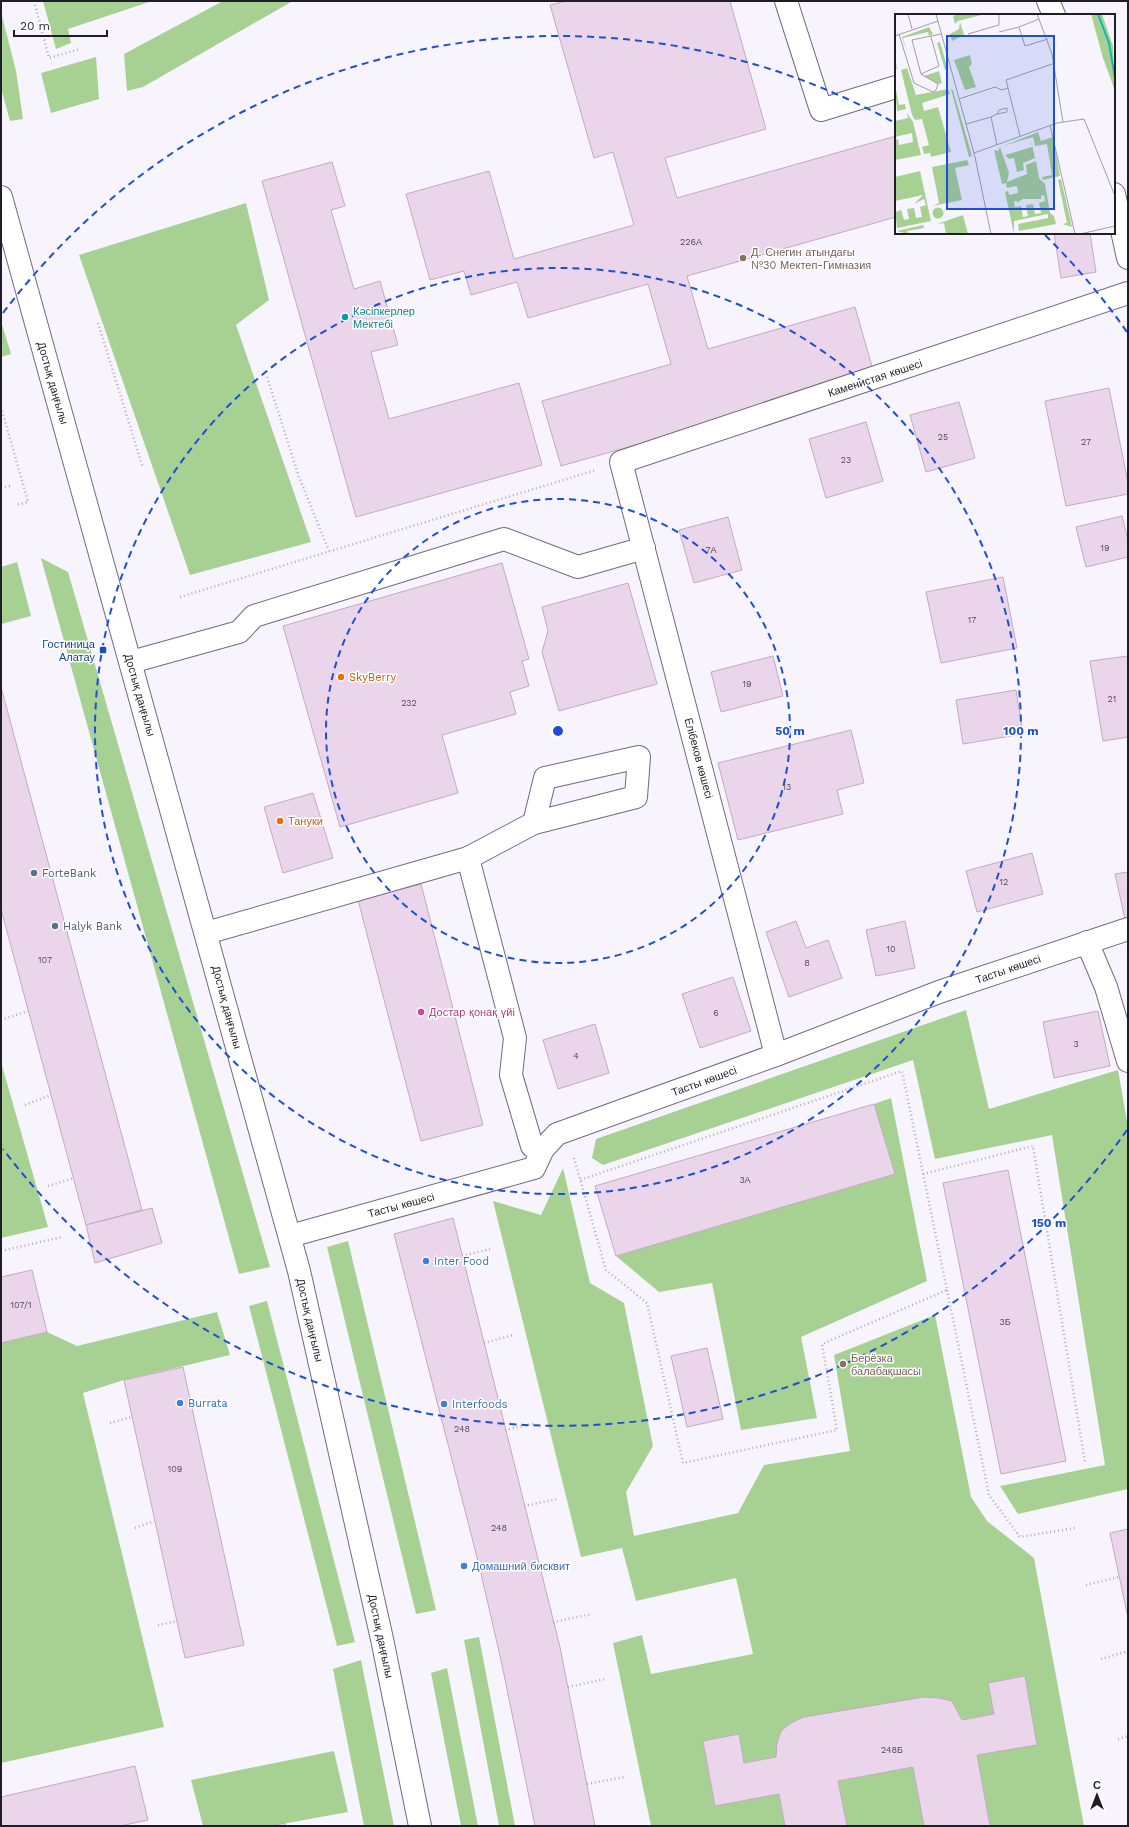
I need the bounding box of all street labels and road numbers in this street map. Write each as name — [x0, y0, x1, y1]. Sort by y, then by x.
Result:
street label: Достық даңғылы — [34, 340, 71, 426]
street label: Каменистая көшесі — [826, 357, 924, 400]
street label: Достық даңғылы — [121, 652, 158, 738]
street label: Елібеков көшесі — [682, 716, 716, 800]
street label: Тасты көшесі — [974, 952, 1043, 987]
street label: Достық даңғылы — [209, 964, 244, 1050]
street label: Тасты көшесі — [670, 1064, 739, 1099]
street label: Тасты көшесі — [366, 1190, 436, 1221]
street label: Достық даңғылы — [294, 1277, 325, 1363]
street label: Достық даңғылы — [365, 1593, 396, 1679]

